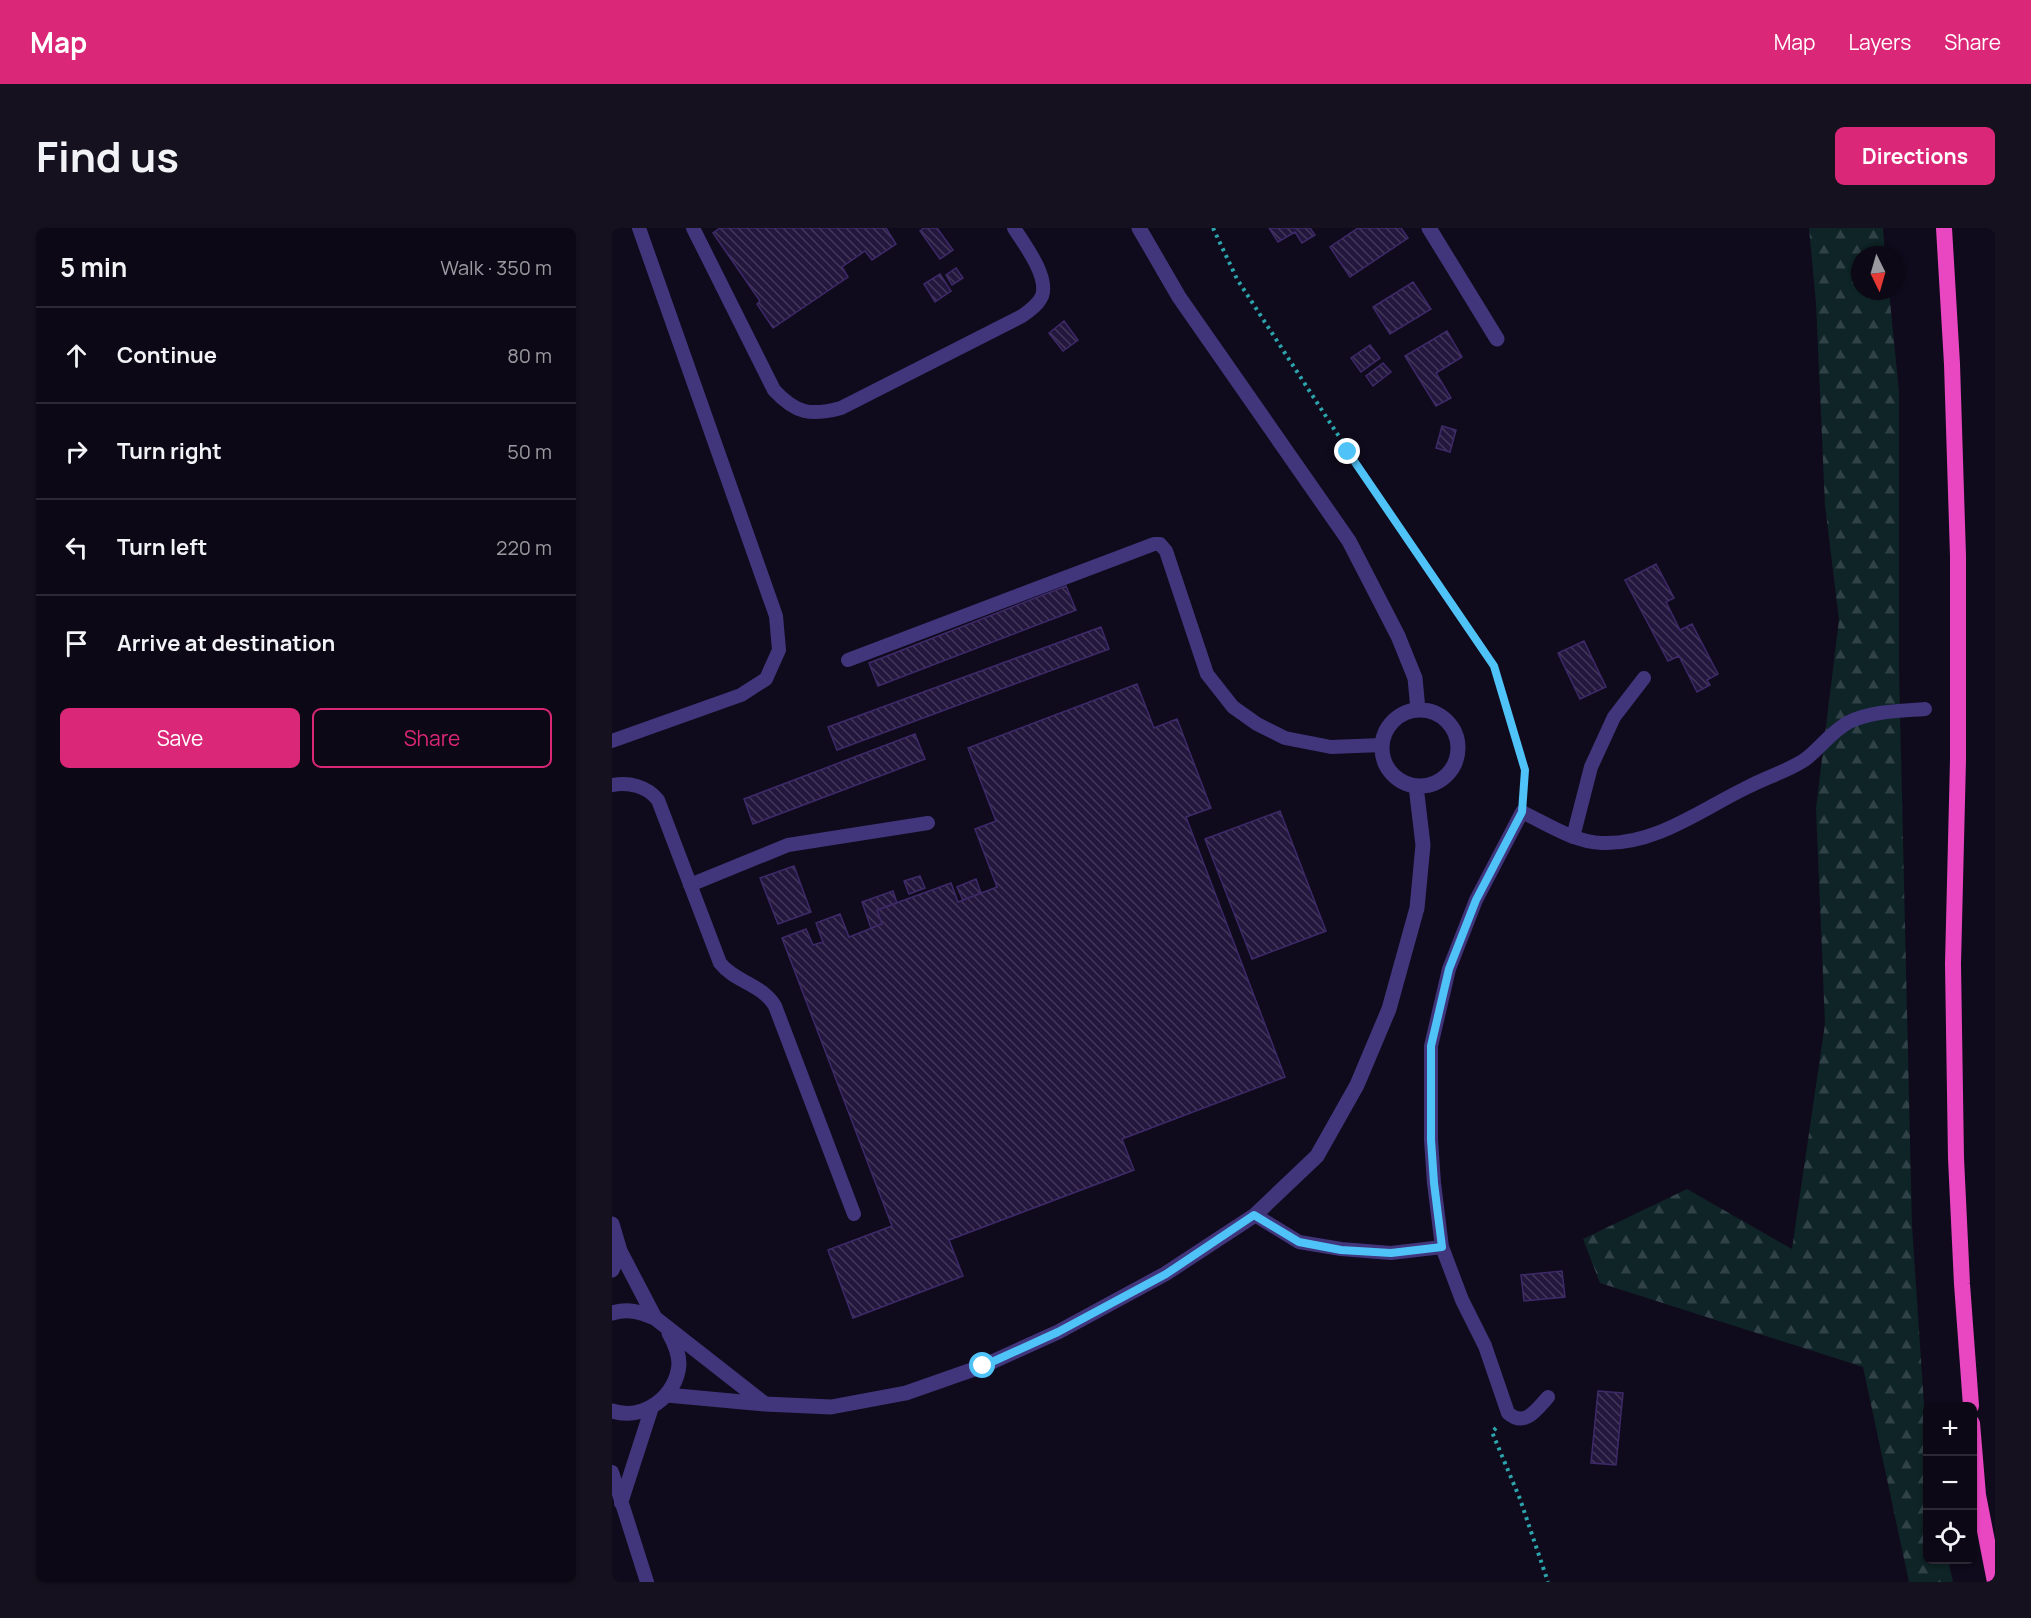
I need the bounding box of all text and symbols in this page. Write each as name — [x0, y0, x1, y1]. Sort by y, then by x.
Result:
text: Map — [30, 23, 87, 61]
text: Map — [1774, 28, 1815, 56]
text: Layers — [1848, 28, 1911, 56]
text: Share — [1944, 28, 2001, 56]
text: Find us — [36, 127, 179, 185]
button: Directions — [1835, 127, 1995, 185]
north arrow — [1851, 246, 1905, 300]
text: 5 min — [60, 249, 127, 285]
text: Walk · 350 m — [440, 254, 552, 281]
icon: ahead — [60, 339, 93, 372]
text: Continue — [117, 340, 217, 370]
text: 80 m — [507, 342, 552, 369]
icon: right — [60, 435, 93, 468]
text: Turn right — [117, 436, 222, 466]
text: 50 m — [507, 438, 552, 465]
route end — [1334, 438, 1360, 464]
icon: left — [60, 531, 93, 564]
text: Turn left — [117, 532, 207, 562]
text: 220 m — [496, 534, 552, 561]
icon: arrive — [60, 627, 93, 660]
text: Arrive at destination — [117, 628, 335, 658]
button: Save — [60, 708, 300, 768]
button: Share — [312, 708, 552, 768]
route start — [969, 1352, 995, 1378]
map controls — [1923, 1402, 1977, 1564]
button: + — [1923, 1402, 1977, 1456]
button: − — [1923, 1456, 1977, 1510]
button: locate — [1923, 1510, 1977, 1564]

